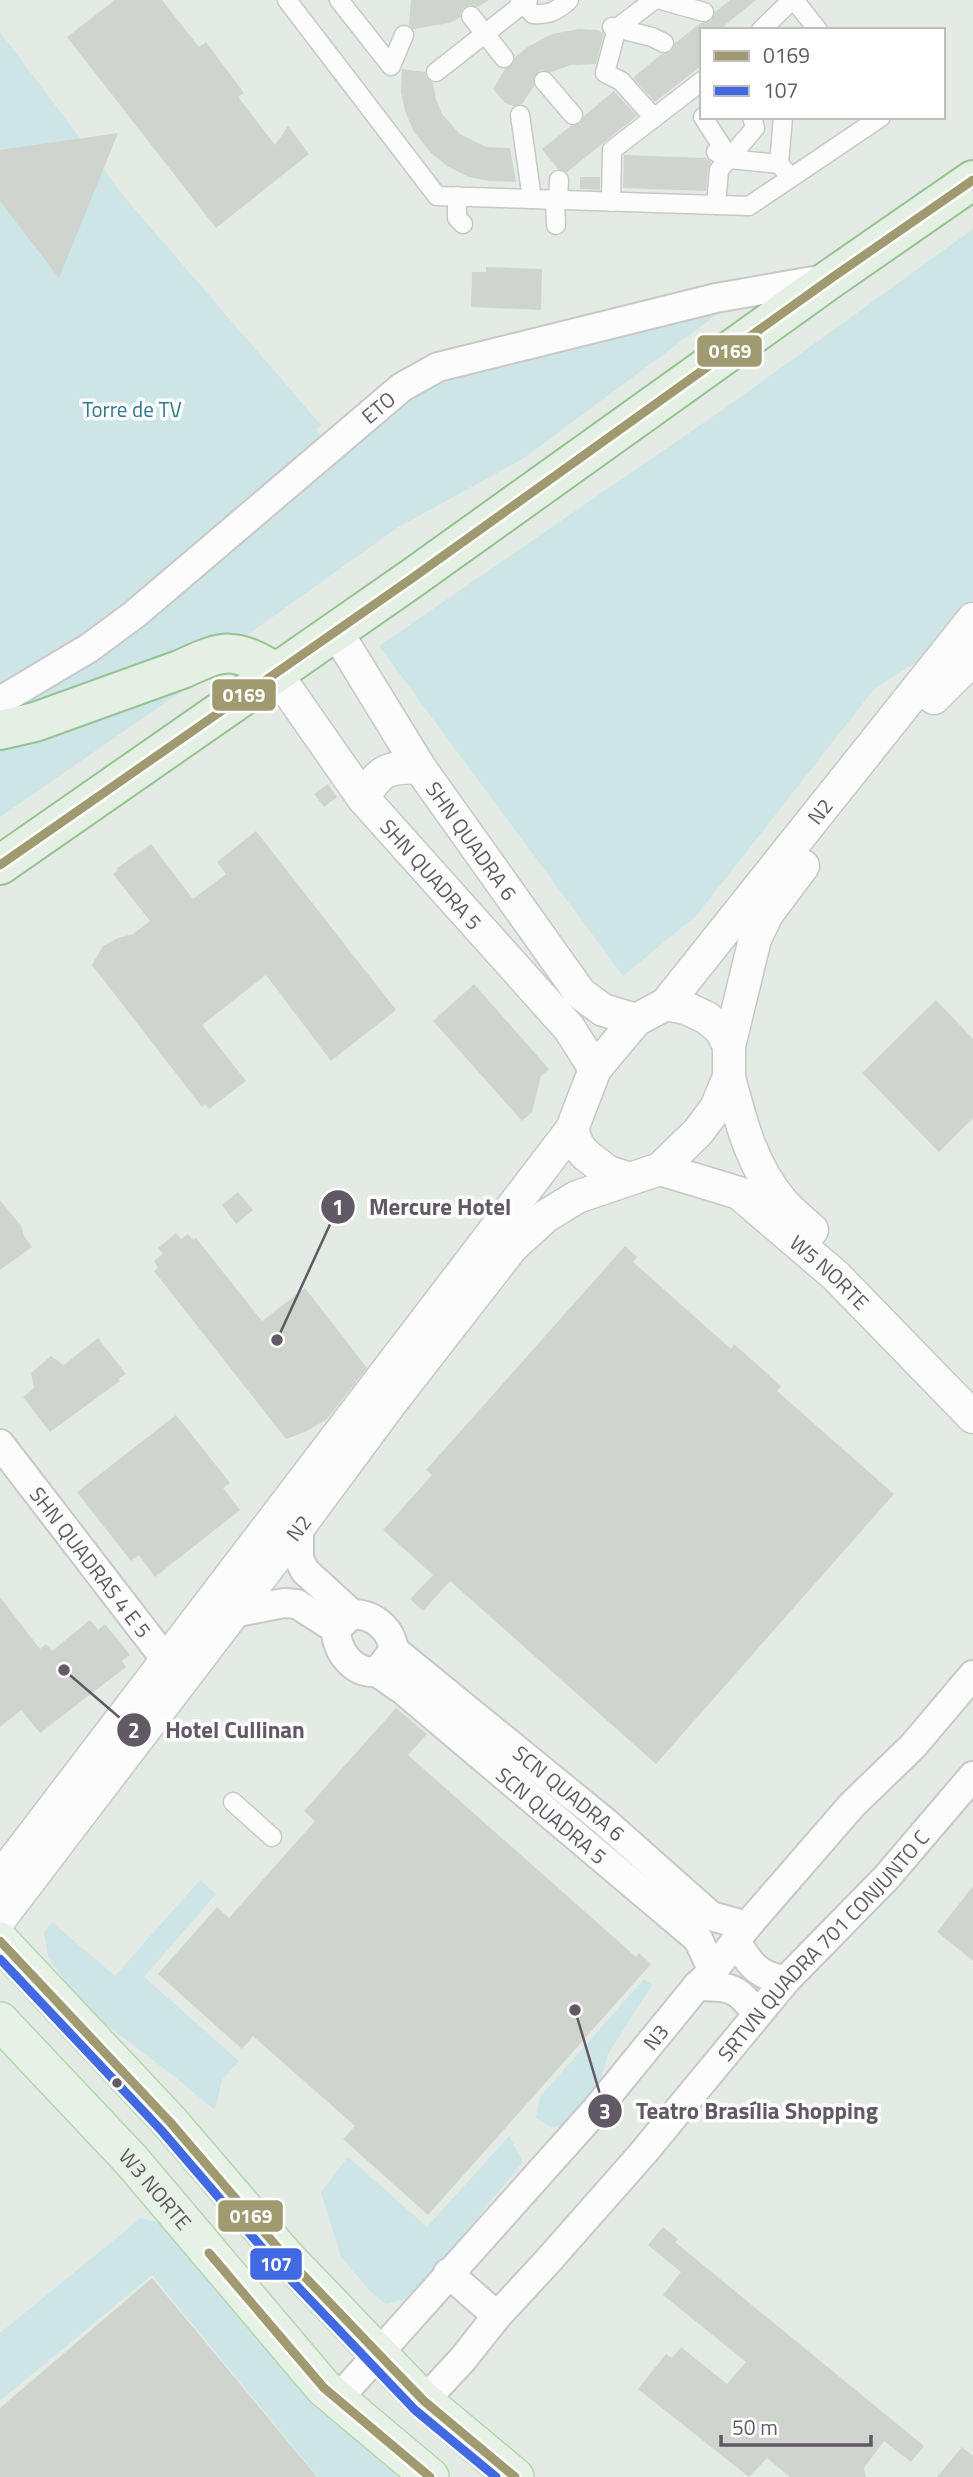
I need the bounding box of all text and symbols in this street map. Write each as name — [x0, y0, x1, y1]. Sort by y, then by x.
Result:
legend — [700, 28, 945, 119]
text: 0169 — [763, 39, 810, 71]
text: 107 — [763, 74, 798, 106]
line badge: 0169 — [696, 334, 763, 368]
text: 0169 — [709, 336, 751, 365]
street label: ETO — [354, 383, 402, 431]
park label: Torre de TV — [82, 393, 182, 425]
line badge: 0169 — [211, 678, 277, 712]
text: 0169 — [223, 680, 265, 709]
street label: SHN QUADRA 6 — [418, 775, 525, 907]
street label: N2 — [799, 791, 840, 831]
street label: SHN QUADRA 5 — [373, 812, 490, 937]
callout: Mercure Hotel — [320, 1185, 525, 1229]
text: Mercure Hotel — [369, 1189, 511, 1224]
text: 1 — [332, 1191, 344, 1223]
street label: W5 NORTE — [783, 1227, 877, 1317]
street label: SHN QUADRAS 4 E 5 — [22, 1480, 159, 1645]
street label: N2 — [278, 1508, 319, 1548]
callout: Hotel Cullinan — [117, 1708, 319, 1752]
text: Hotel Cullinan — [165, 1712, 305, 1747]
text: 2 — [128, 1714, 140, 1746]
street label: SCN QUADRA 6 — [506, 1737, 632, 1849]
street label: SCN QUADRA 5 — [489, 1759, 614, 1872]
street label: SRTVN QUADRA 701 CONJUNTO C — [709, 1823, 937, 2068]
street label: N3 — [635, 2017, 676, 2057]
unlabelled marker — [110, 2076, 124, 2090]
callout: Teatro Brasília Shopping — [587, 2089, 892, 2133]
text: Teatro Brasília Shopping — [636, 2093, 878, 2128]
text: 3 — [599, 2095, 611, 2127]
street label: W3 NORTE — [112, 2141, 200, 2237]
line badge: 0169 — [217, 2199, 284, 2233]
text: 0169 — [230, 2201, 272, 2230]
line badge: 107 — [249, 2247, 303, 2281]
text: 107 — [260, 2249, 292, 2278]
scale bar — [721, 2404, 872, 2448]
text: 50 m — [732, 2411, 778, 2443]

